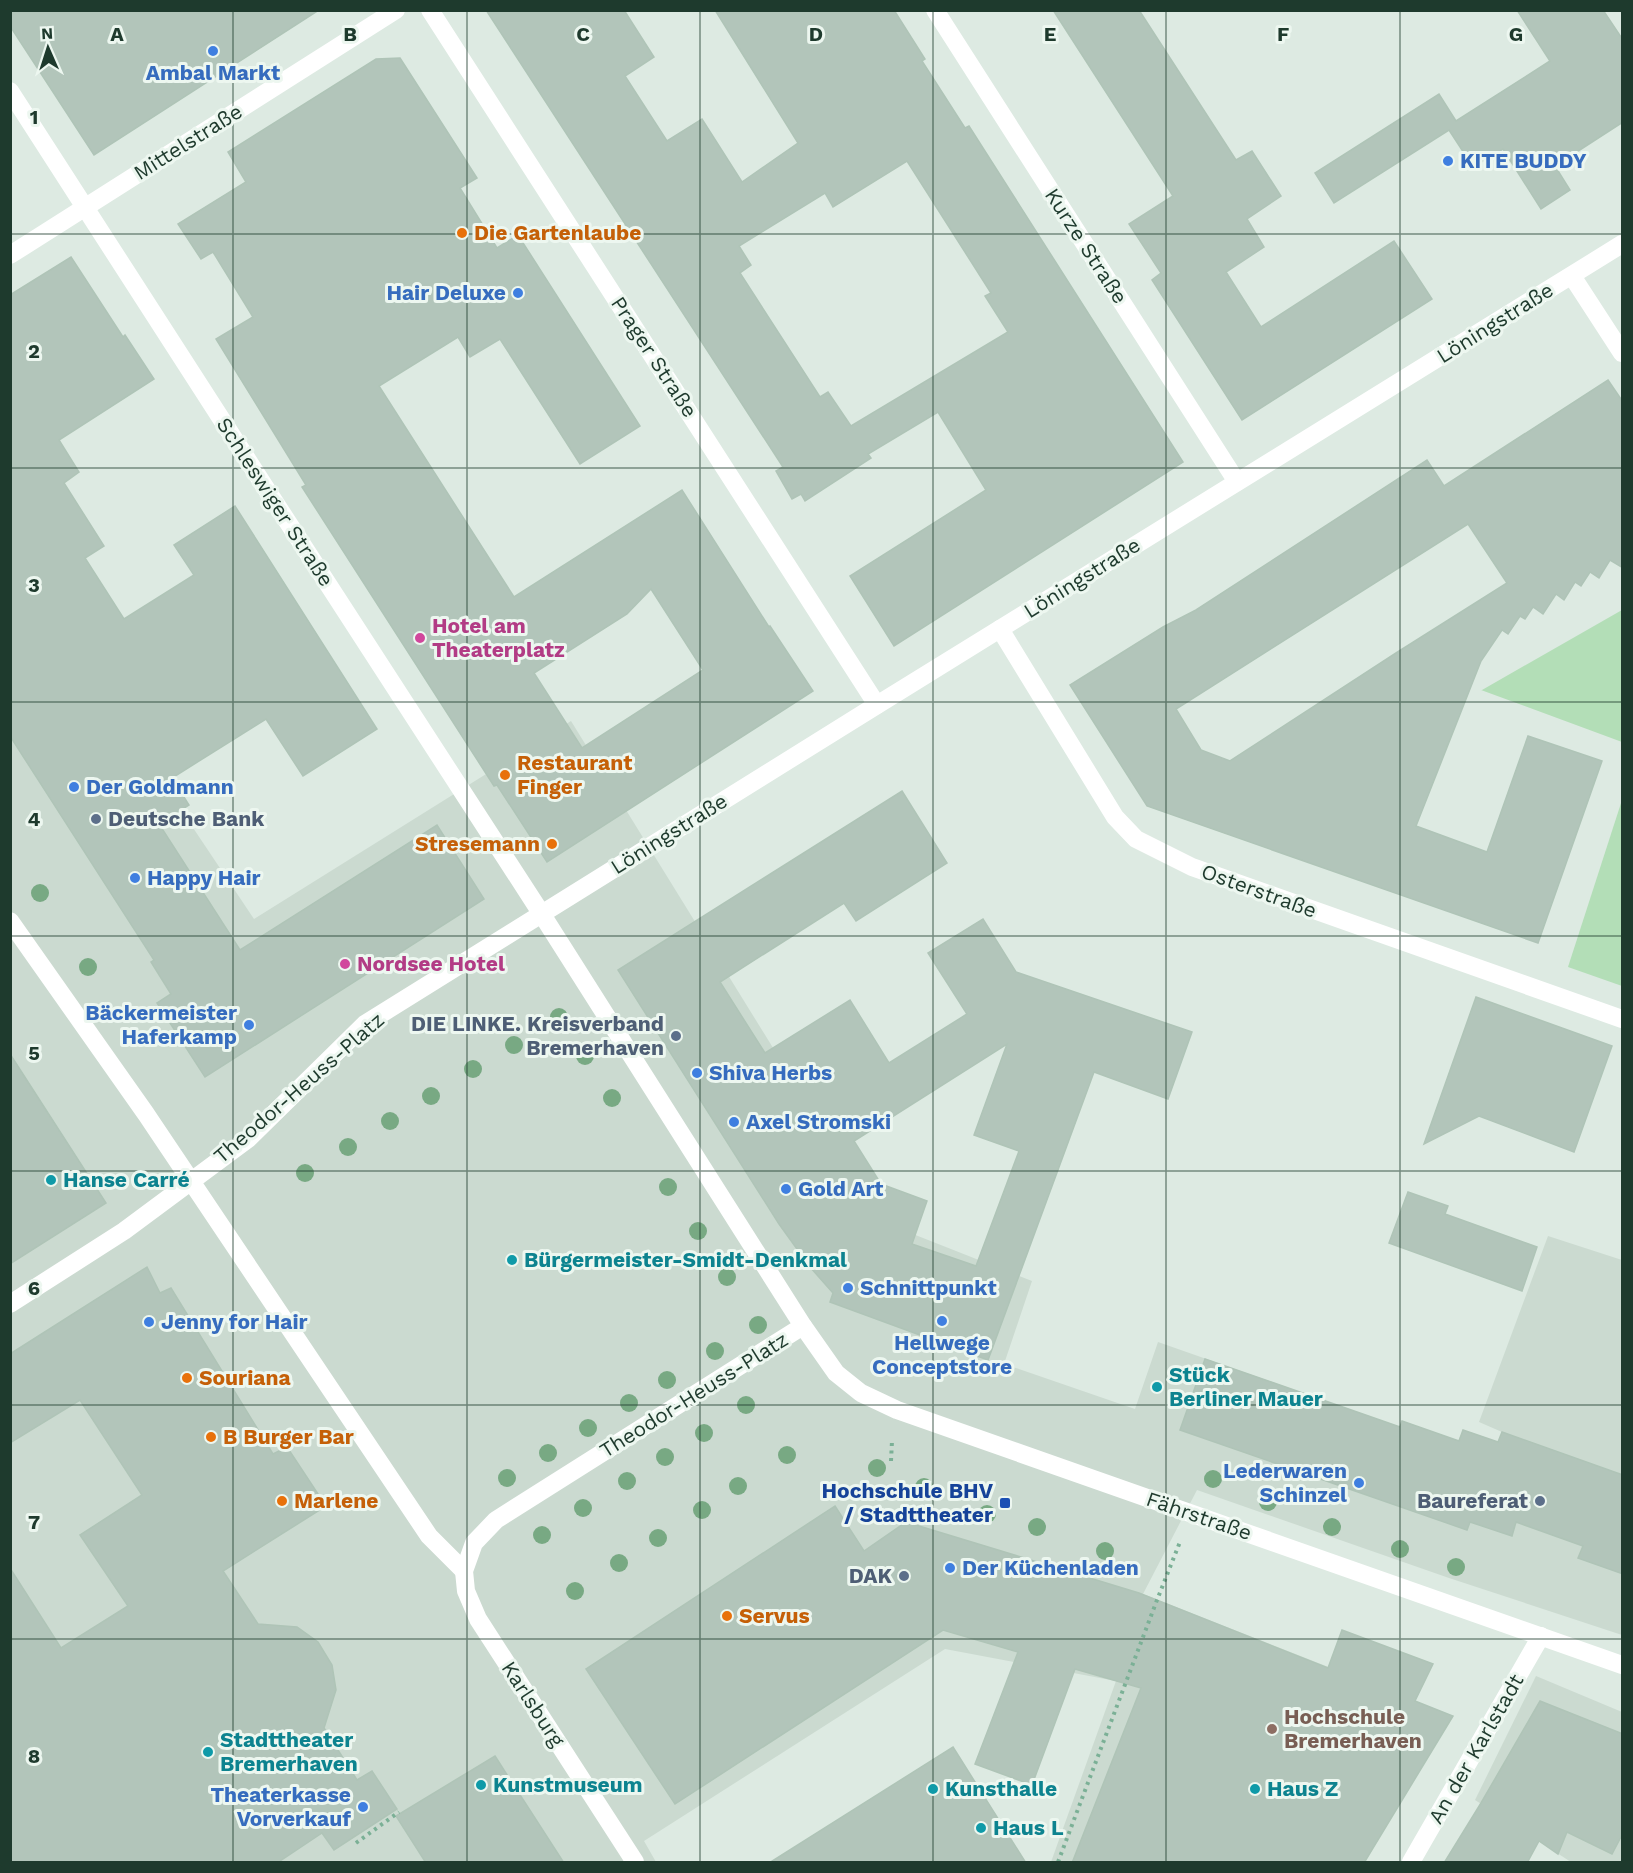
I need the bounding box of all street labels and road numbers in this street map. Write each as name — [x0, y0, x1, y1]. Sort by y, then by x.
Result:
street label: Mittelstraße — [129, 98, 247, 185]
street label: Kurze Straße — [1040, 183, 1133, 308]
street label: Löningstraße — [1432, 277, 1558, 368]
street label: Prager Straße — [606, 292, 703, 422]
street label: Schleswiger Straße — [211, 413, 339, 591]
street label: Löningstraße — [1019, 532, 1145, 623]
street label: Löningstraße — [606, 788, 732, 879]
street label: Osterstraße — [1198, 858, 1320, 923]
street label: Theodor-Heuss-Platz — [208, 1007, 389, 1168]
street label: Theodor-Heuss-Platz — [595, 1326, 793, 1463]
street label: Fährstraße — [1143, 1486, 1255, 1545]
street label: Karlsburg — [497, 1656, 571, 1752]
street label: An der Karlstadt — [1423, 1669, 1529, 1828]

